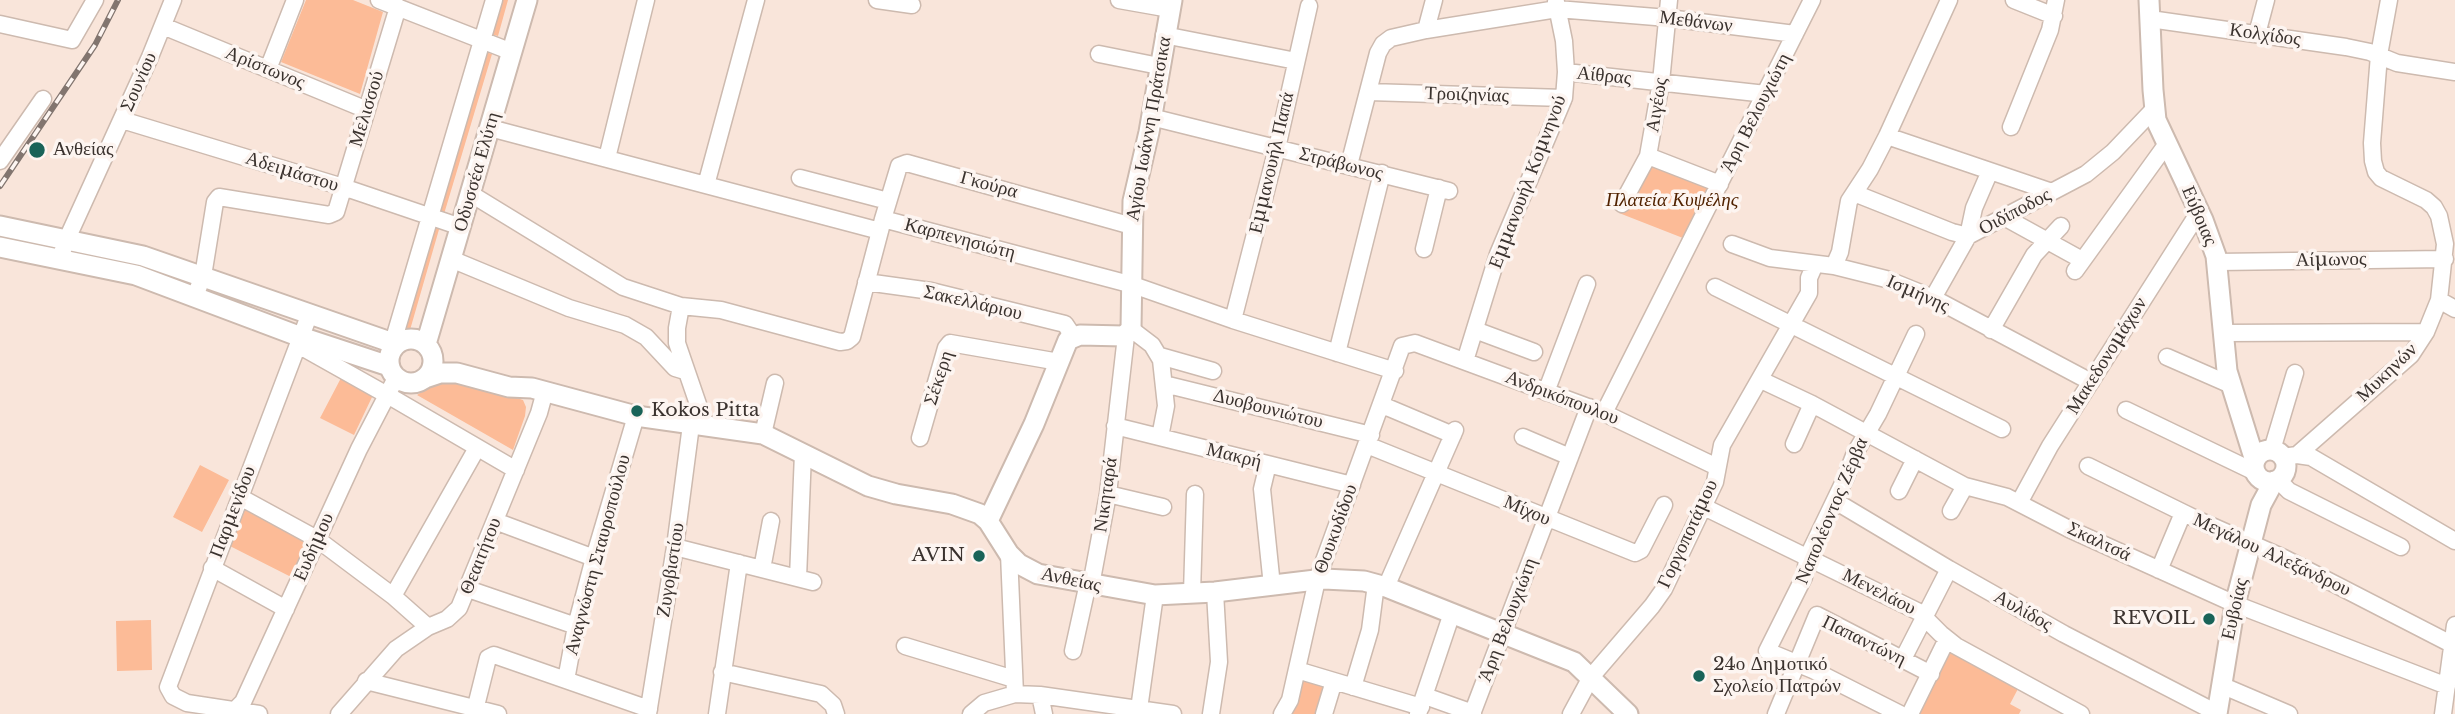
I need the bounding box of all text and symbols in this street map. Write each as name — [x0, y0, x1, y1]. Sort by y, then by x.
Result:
street label: Μεθάνων — [1658, 6, 1734, 38]
street label: Κολχίδος — [2228, 19, 2302, 51]
street label: Αγίου Ιωάννη Πράτσικα — [1122, 35, 1176, 223]
street label: Αρίστωνος — [222, 42, 308, 94]
street label: Σουνίου — [116, 49, 162, 115]
street label: Άρη Βελουχιώτη — [1716, 49, 1796, 177]
street label: Αίθρας — [1576, 62, 1632, 90]
street label: Μελισσού — [345, 68, 389, 150]
street label: Αιγέως — [1641, 76, 1673, 134]
street label: Τροιζηνίας — [1425, 82, 1509, 108]
street label: Εμμανουήλ Παπά — [1245, 90, 1299, 236]
street label: Εμμανουήλ Κομνηνού — [1484, 92, 1572, 272]
street label: Οδυσσέα Ελύτη — [449, 110, 505, 234]
place label: Ανθείας — [53, 139, 114, 161]
marker: Ανθείας — [27, 140, 47, 160]
street label: Στράβωνος — [1297, 143, 1385, 185]
street label: Αδειμάστου — [243, 147, 341, 197]
street label: Γκούρα — [958, 166, 1020, 204]
street label: Εύβοιας — [2176, 183, 2222, 249]
street label: Οιδίποδος — [1975, 184, 2055, 240]
park label: Πλατεία Κυψέλης — [1606, 190, 1738, 212]
street label: Καρπενησιώτη — [902, 213, 1018, 265]
street label: Αίμωνος — [2295, 248, 2367, 272]
street label: Ισμήνης — [1883, 270, 1953, 318]
street label: Σακελλάριου — [921, 281, 1025, 325]
street label: Μακεδονομάχων — [2062, 293, 2152, 419]
street label: Μυκηνών — [2352, 339, 2422, 407]
street label: Σέκερη — [920, 348, 958, 408]
street label: Ανδρικόπουλου — [1502, 366, 1622, 430]
street label: Δυοβουνιώτου — [1211, 384, 1325, 434]
place label: Kokos Pitta — [651, 400, 760, 422]
marker: Kokos Pitta — [629, 403, 645, 419]
street label: Ναπολέοντος Ζέρβα — [1791, 434, 1873, 588]
street label: Μακρή — [1204, 438, 1264, 474]
street label: Αναγνώστη Σταυροπούλου — [560, 452, 636, 658]
street label: Νικηταρά — [1089, 456, 1123, 534]
street label: Παρμενίδου — [205, 463, 261, 561]
street label: Γοργοποτάμου — [1653, 476, 1723, 592]
street label: Θουκυδίδου — [1309, 481, 1363, 577]
street label: Μίχου — [1500, 491, 1554, 531]
street label: Μεγάλου Αλεξάνδρου — [2190, 508, 2354, 602]
street label: Ευδήμου — [289, 509, 339, 585]
street label: Θεαιτήτου — [455, 514, 507, 598]
street label: Σκαλτσά — [2064, 517, 2134, 567]
street label: Ζυγοβιστίου — [652, 521, 690, 619]
place label: AVIN — [912, 545, 965, 567]
marker: AVIN — [971, 548, 987, 564]
street label: Άρη Βελουχιώτη — [1474, 555, 1542, 685]
street label: Ανθείας — [1039, 563, 1103, 597]
street label: Μενελάου — [1838, 564, 1920, 620]
street label: Ευβοίας — [2217, 576, 2253, 642]
street label: Αυλίδος — [1990, 586, 2056, 636]
place label: REVOIL — [2113, 608, 2195, 630]
street label: Παπαντώνη — [1818, 611, 1910, 671]
marker: REVOIL — [2201, 611, 2217, 627]
place label: 24ο Δημοτικό Σχολείο Πατρών — [1713, 654, 1841, 698]
marker: 24ο Δημοτικό Σχολείο Πατρών — [1691, 668, 1707, 684]

